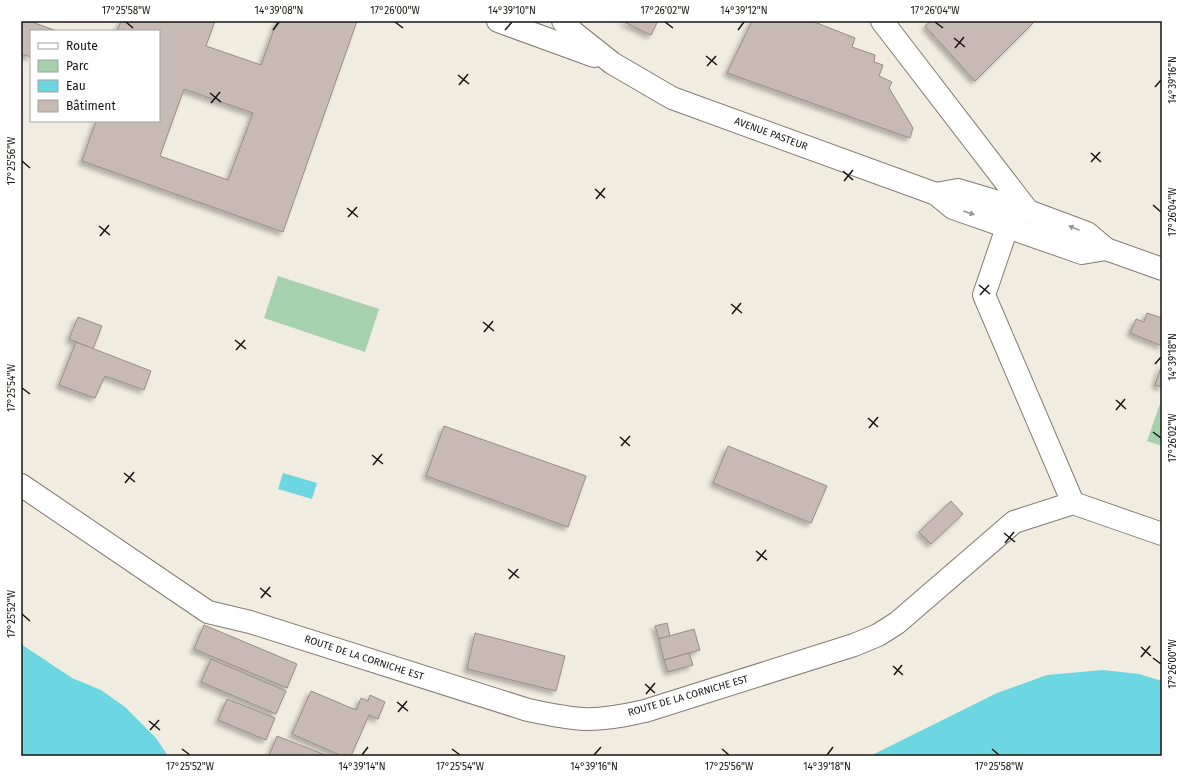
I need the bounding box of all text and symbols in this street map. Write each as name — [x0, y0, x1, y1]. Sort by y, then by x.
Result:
text: 17°25'58"W — [102, 5, 151, 17]
text: 14°39'08"N — [255, 5, 303, 17]
text: 17°26'00"W — [370, 5, 421, 17]
text: 14°39'10"N — [488, 5, 536, 17]
text: 17°26'02"W — [641, 5, 690, 17]
text: 14°39'12"N — [720, 5, 768, 17]
text: 17°26'04"W — [911, 5, 960, 17]
legend — [30, 30, 160, 122]
text: Route — [66, 39, 98, 53]
text: 14°39'16"N — [1167, 56, 1179, 104]
text: Parc — [66, 59, 89, 73]
text: Eau — [66, 79, 86, 93]
text: Bâtiment — [66, 99, 116, 113]
street label: AVENUE PASTEUR — [733, 115, 809, 153]
text: 17°25'56"W — [6, 136, 18, 185]
text: 17°26'04"W — [1167, 187, 1179, 236]
one-way arrow — [964, 210, 976, 216]
one-way arrow — [1067, 224, 1079, 230]
text: 14°39'18"N — [1167, 333, 1179, 381]
text: 17°25'54"W — [6, 363, 18, 412]
text: 17°26'02"W — [1167, 413, 1179, 462]
text: 17°25'52"W — [6, 589, 18, 638]
street label: ROUTE DE LA CORNICHE EST — [303, 633, 426, 683]
text: 17°26'00"W — [1167, 638, 1179, 689]
street label: ROUTE DE LA CORNICHE EST — [626, 673, 750, 719]
text: 17°25'52"W — [166, 761, 215, 773]
text: 14°39'14"N — [338, 761, 386, 773]
text: 17°25'54"W — [436, 761, 485, 773]
text: 14°39'16"N — [570, 761, 618, 773]
text: 17°25'56"W — [705, 761, 754, 773]
text: 14°39'18"N — [803, 761, 851, 773]
text: 17°25'58"W — [975, 761, 1024, 773]

